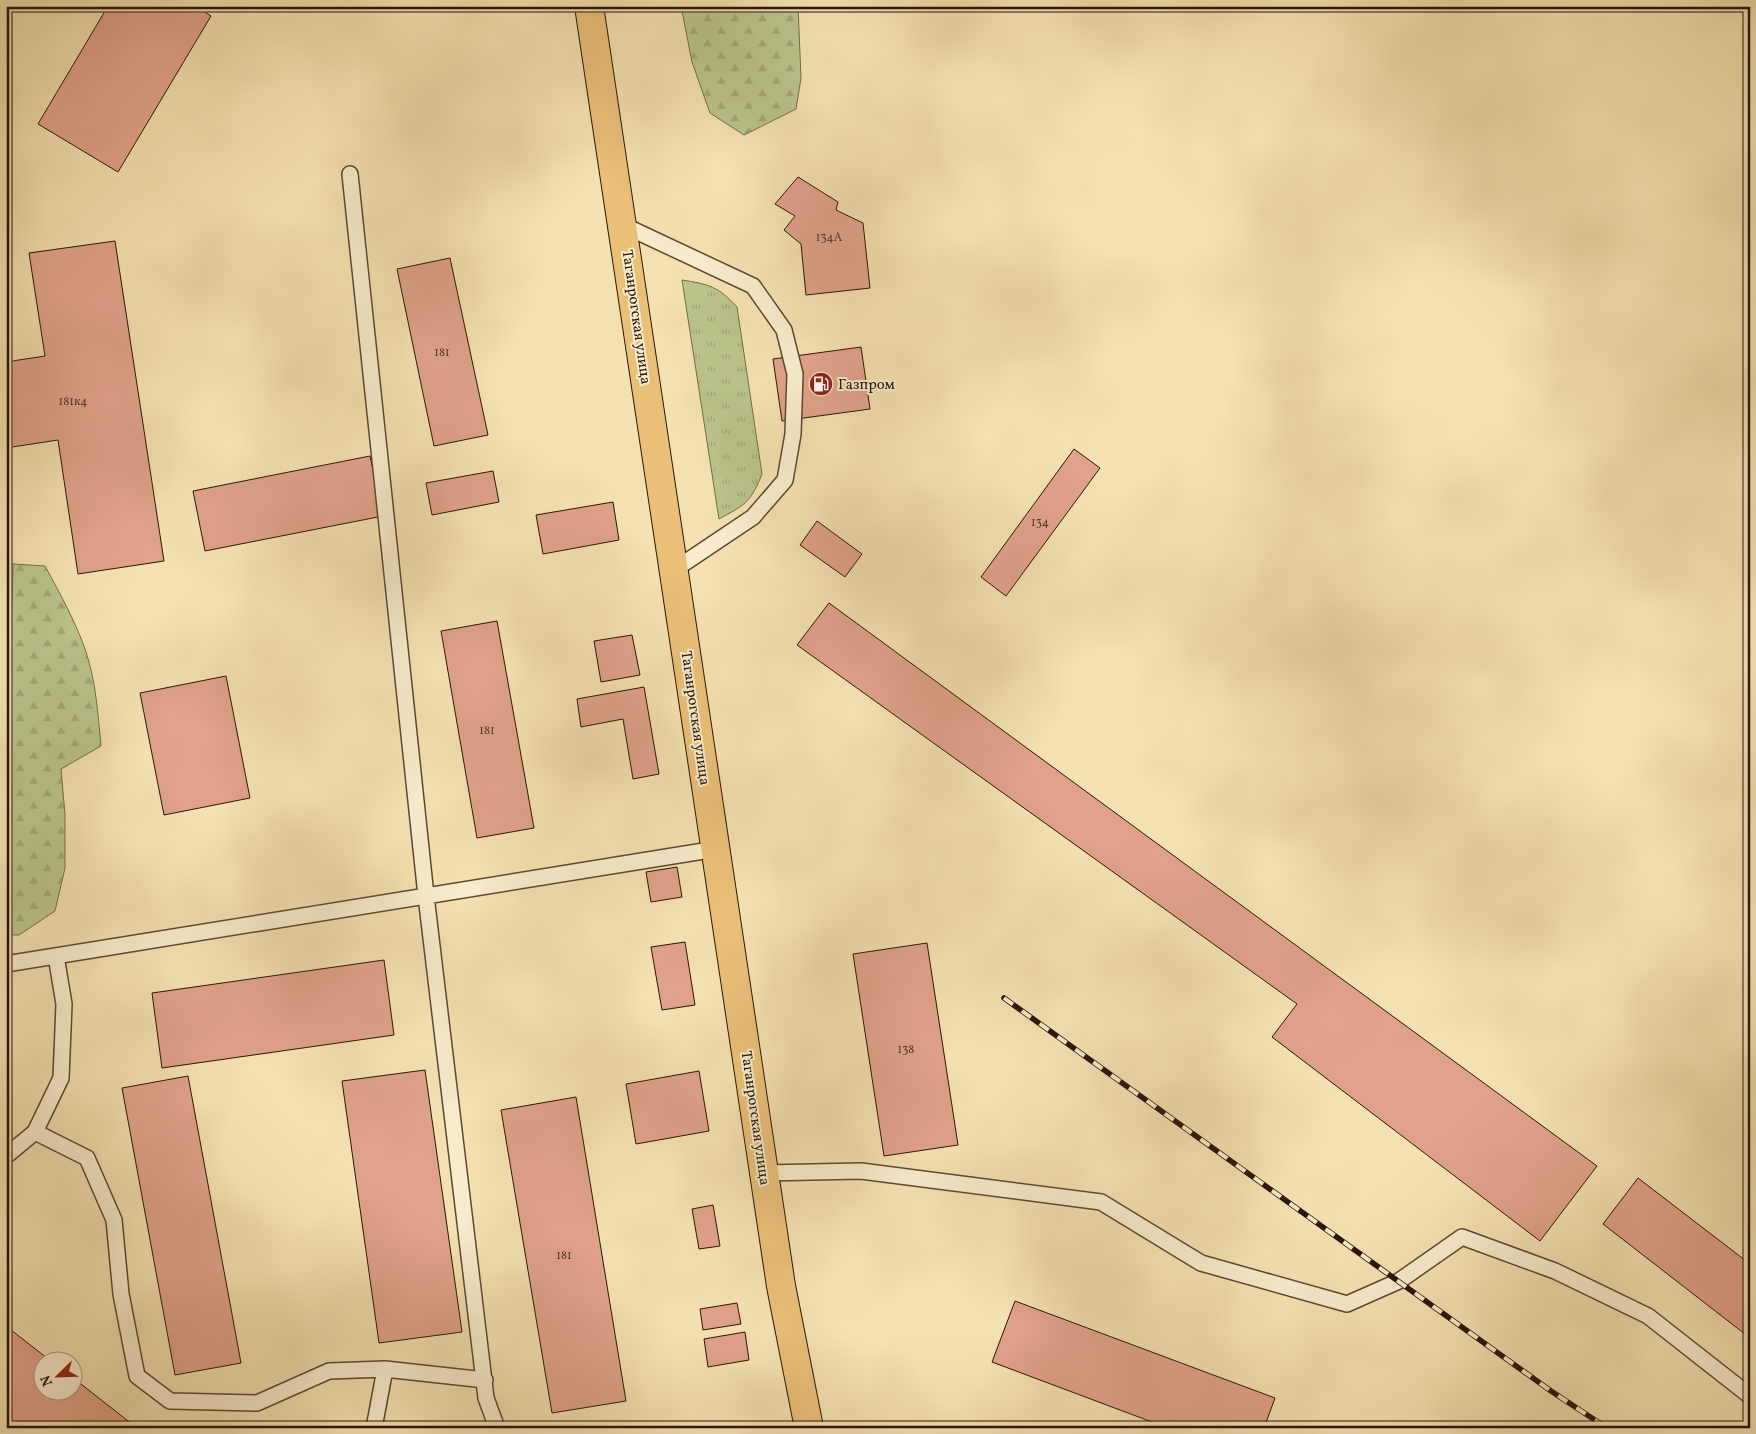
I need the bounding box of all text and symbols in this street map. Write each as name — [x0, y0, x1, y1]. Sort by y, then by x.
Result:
house number: 134А — [816, 230, 843, 246]
street label: Таганрогская улица — [616, 249, 655, 386]
house number: 181 — [434, 345, 450, 361]
fuel station icon: Газпром — [808, 371, 834, 397]
place label: Газпром — [838, 375, 895, 396]
house number: 181к4 — [59, 394, 87, 410]
house number: 134 — [1031, 515, 1049, 531]
street label: Таганрогская улица — [675, 650, 714, 787]
house number: 181 — [479, 723, 495, 739]
house number: 138 — [898, 1042, 914, 1058]
street label: Таганрогская улица — [735, 1050, 774, 1187]
house number: 181 — [556, 1248, 572, 1264]
north arrow — [32, 1352, 82, 1402]
text: N — [37, 1372, 58, 1389]

